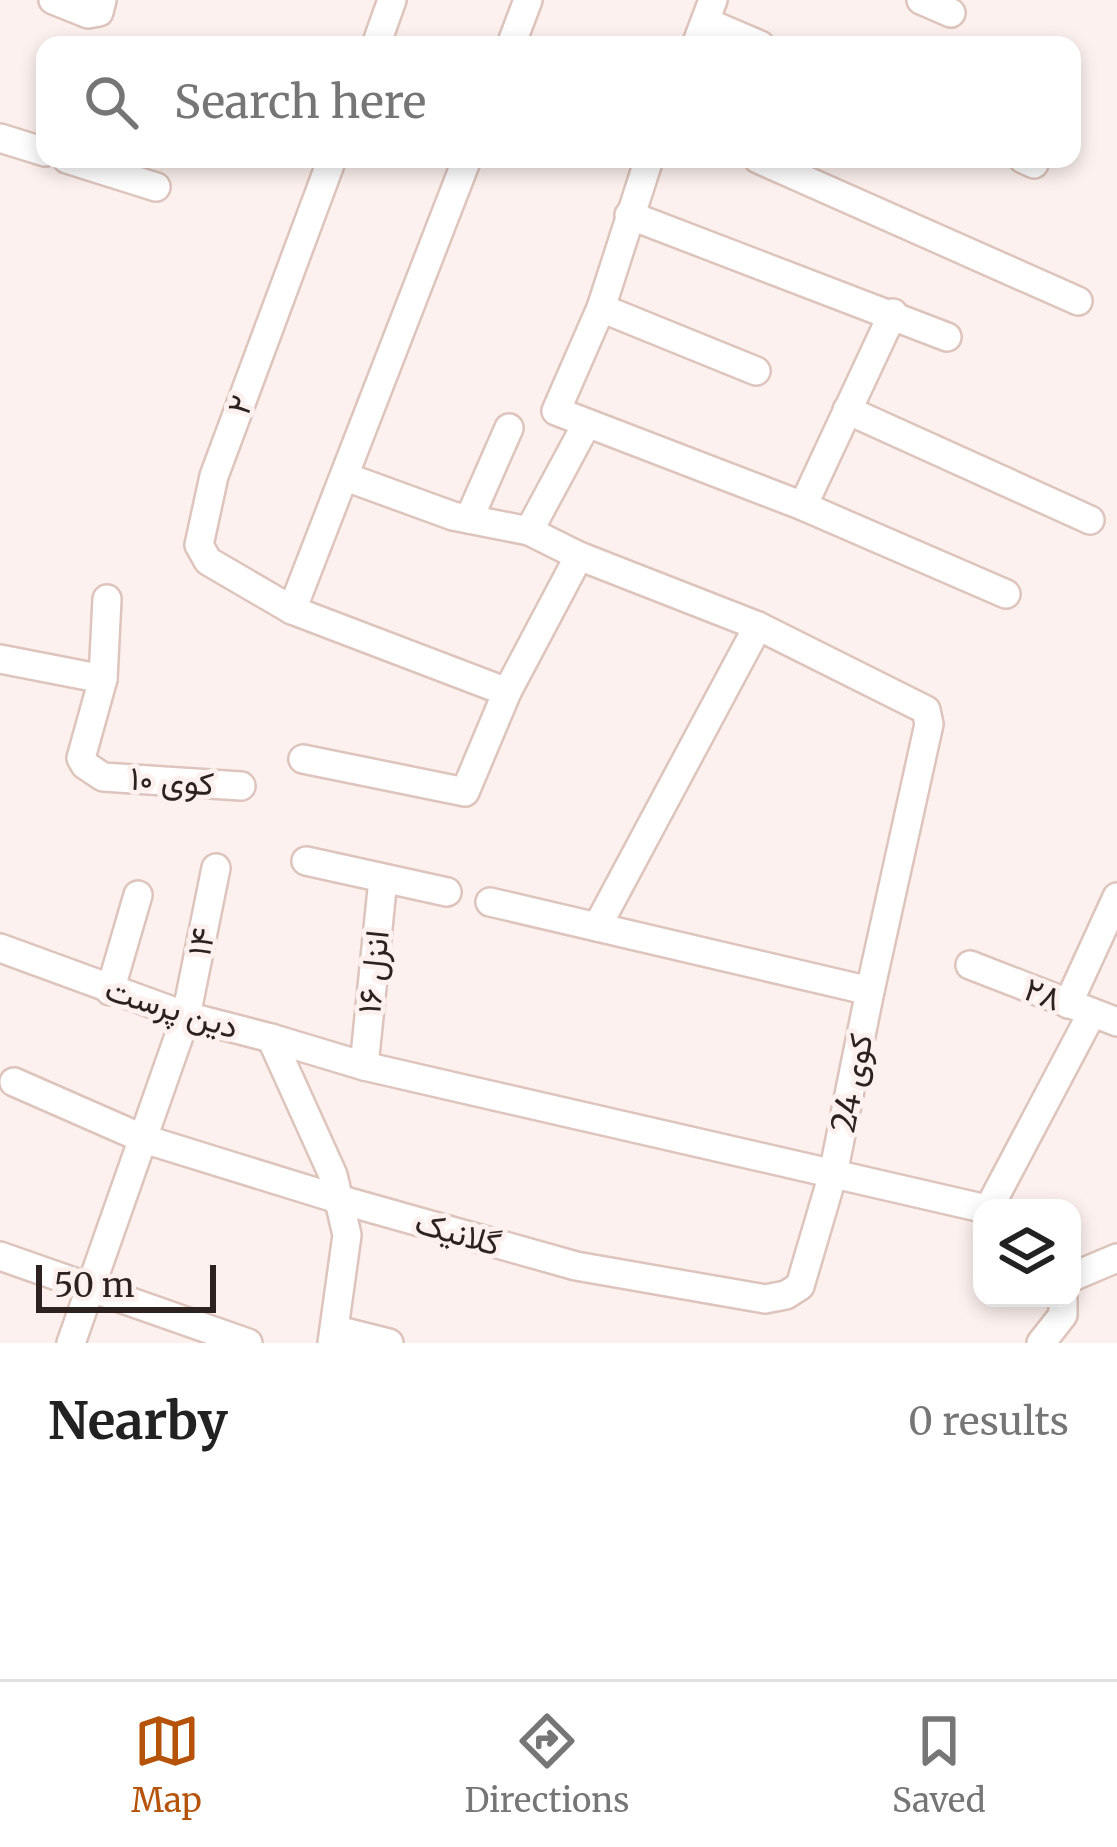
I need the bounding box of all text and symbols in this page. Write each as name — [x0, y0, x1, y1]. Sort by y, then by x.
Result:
search box — [36, 36, 1081, 168]
icon: search — [78, 69, 144, 135]
text: Search here — [174, 74, 426, 130]
street label: ۲ — [218, 390, 262, 420]
street label: کوی ۱۰ — [129, 758, 215, 804]
street label: ۱۴ — [178, 924, 224, 960]
street label: ۱۶ انزل — [348, 928, 398, 1016]
street label: دین پرست — [100, 968, 244, 1050]
street label: ۲۸ — [1019, 968, 1067, 1020]
street label: کوی 24 — [822, 1030, 882, 1136]
map controls — [973, 1199, 1081, 1307]
button: layers — [973, 1199, 1081, 1307]
street label: گلانیک — [411, 1201, 505, 1265]
scale bar — [36, 1259, 216, 1312]
text: 50 m — [54, 1265, 135, 1306]
text: Nearby — [48, 1389, 228, 1453]
text: 0 results — [908, 1397, 1069, 1446]
tab: Map — [131, 1708, 202, 1821]
tab: Directions — [464, 1708, 629, 1821]
tab: Saved — [892, 1708, 986, 1821]

